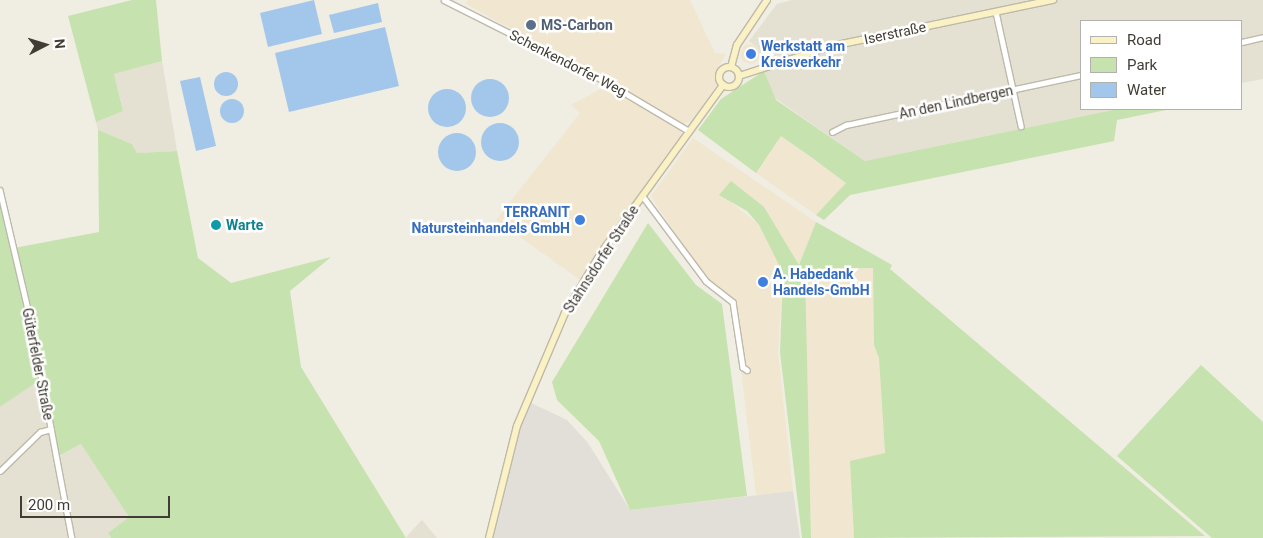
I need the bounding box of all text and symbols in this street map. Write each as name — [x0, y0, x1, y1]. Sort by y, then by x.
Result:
place label: MS-Carbon — [541, 17, 613, 33]
street label: Iserstraße — [863, 18, 927, 48]
marker: MS-Carbon — [525, 19, 537, 31]
north arrow — [20, 20, 70, 70]
legend — [1080, 20, 1243, 110]
street label: Schenkendorfer Weg — [507, 26, 629, 100]
text: Road — [1127, 31, 1161, 49]
text: N — [52, 38, 68, 49]
place label: Werkstatt am Kreisverkehr — [761, 38, 845, 70]
marker: Werkstatt am Kreisverkehr — [745, 48, 757, 60]
text: Park — [1127, 56, 1157, 74]
text: Water — [1127, 81, 1166, 99]
street label: An den Lindbergen — [897, 82, 1015, 122]
street label: Stahnsdorfer Straße — [560, 202, 642, 316]
place label: TERRANIT Natursteinhandels GmbH — [411, 204, 570, 236]
marker: TERRANIT Natursteinhandels GmbH — [574, 214, 586, 226]
place label: Warte — [226, 217, 263, 233]
marker: Warte — [210, 219, 222, 231]
place label: A. Habedank Handels-GmbH — [773, 266, 870, 298]
marker: A. Habedank Handels-GmbH — [757, 276, 769, 288]
street label: Güterfelder Straße — [19, 306, 57, 422]
scale bar — [22, 486, 172, 518]
text: 200 m — [28, 496, 70, 514]

